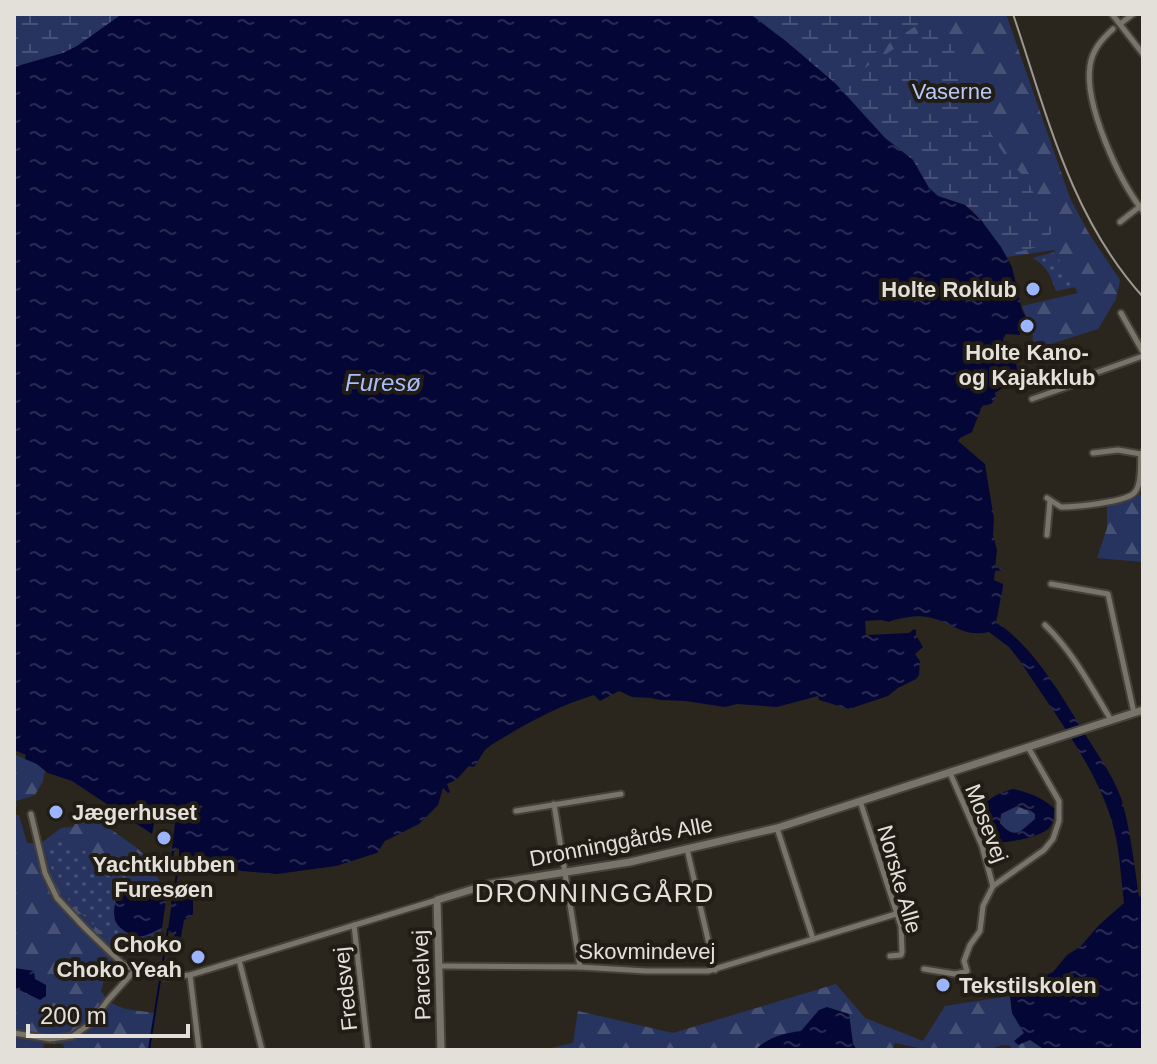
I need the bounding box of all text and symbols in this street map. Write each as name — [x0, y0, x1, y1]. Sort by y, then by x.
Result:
park label: Vaserne — [912, 79, 992, 104]
place label: Holte Roklub — [881, 277, 1017, 302]
marker: Holte Roklub — [1024, 280, 1042, 298]
marker: Holte Kano- og Kajakklub — [1018, 317, 1036, 335]
place label: Holte Kano- og Kajakklub — [959, 340, 1095, 390]
water label: Furesø — [345, 369, 421, 396]
street label: Mosevej — [960, 780, 1013, 866]
place label: Jægerhuset — [72, 800, 197, 825]
marker: Jægerhuset — [47, 803, 65, 821]
street label: Dronninggårds Alle — [527, 811, 715, 871]
street label: Norske Alle — [872, 822, 927, 936]
marker: Yachtklubben Furesøen — [155, 829, 173, 847]
place label: Yachtklubben Furesøen — [92, 852, 236, 902]
district label: DRONNINGGÅRD — [475, 878, 715, 908]
street label: Parcelvej — [407, 929, 436, 1021]
place label: Choko Choko Yeah — [56, 932, 182, 982]
street label: Skovmindevej — [579, 939, 715, 964]
street label: Fredsvej — [329, 946, 362, 1032]
marker: Choko Choko Yeah — [189, 948, 207, 966]
place label: Tekstilskolen — [959, 973, 1097, 998]
marker: Tekstilskolen — [934, 976, 952, 994]
scale bar — [28, 988, 188, 1038]
text: 200 m — [40, 1002, 107, 1029]

